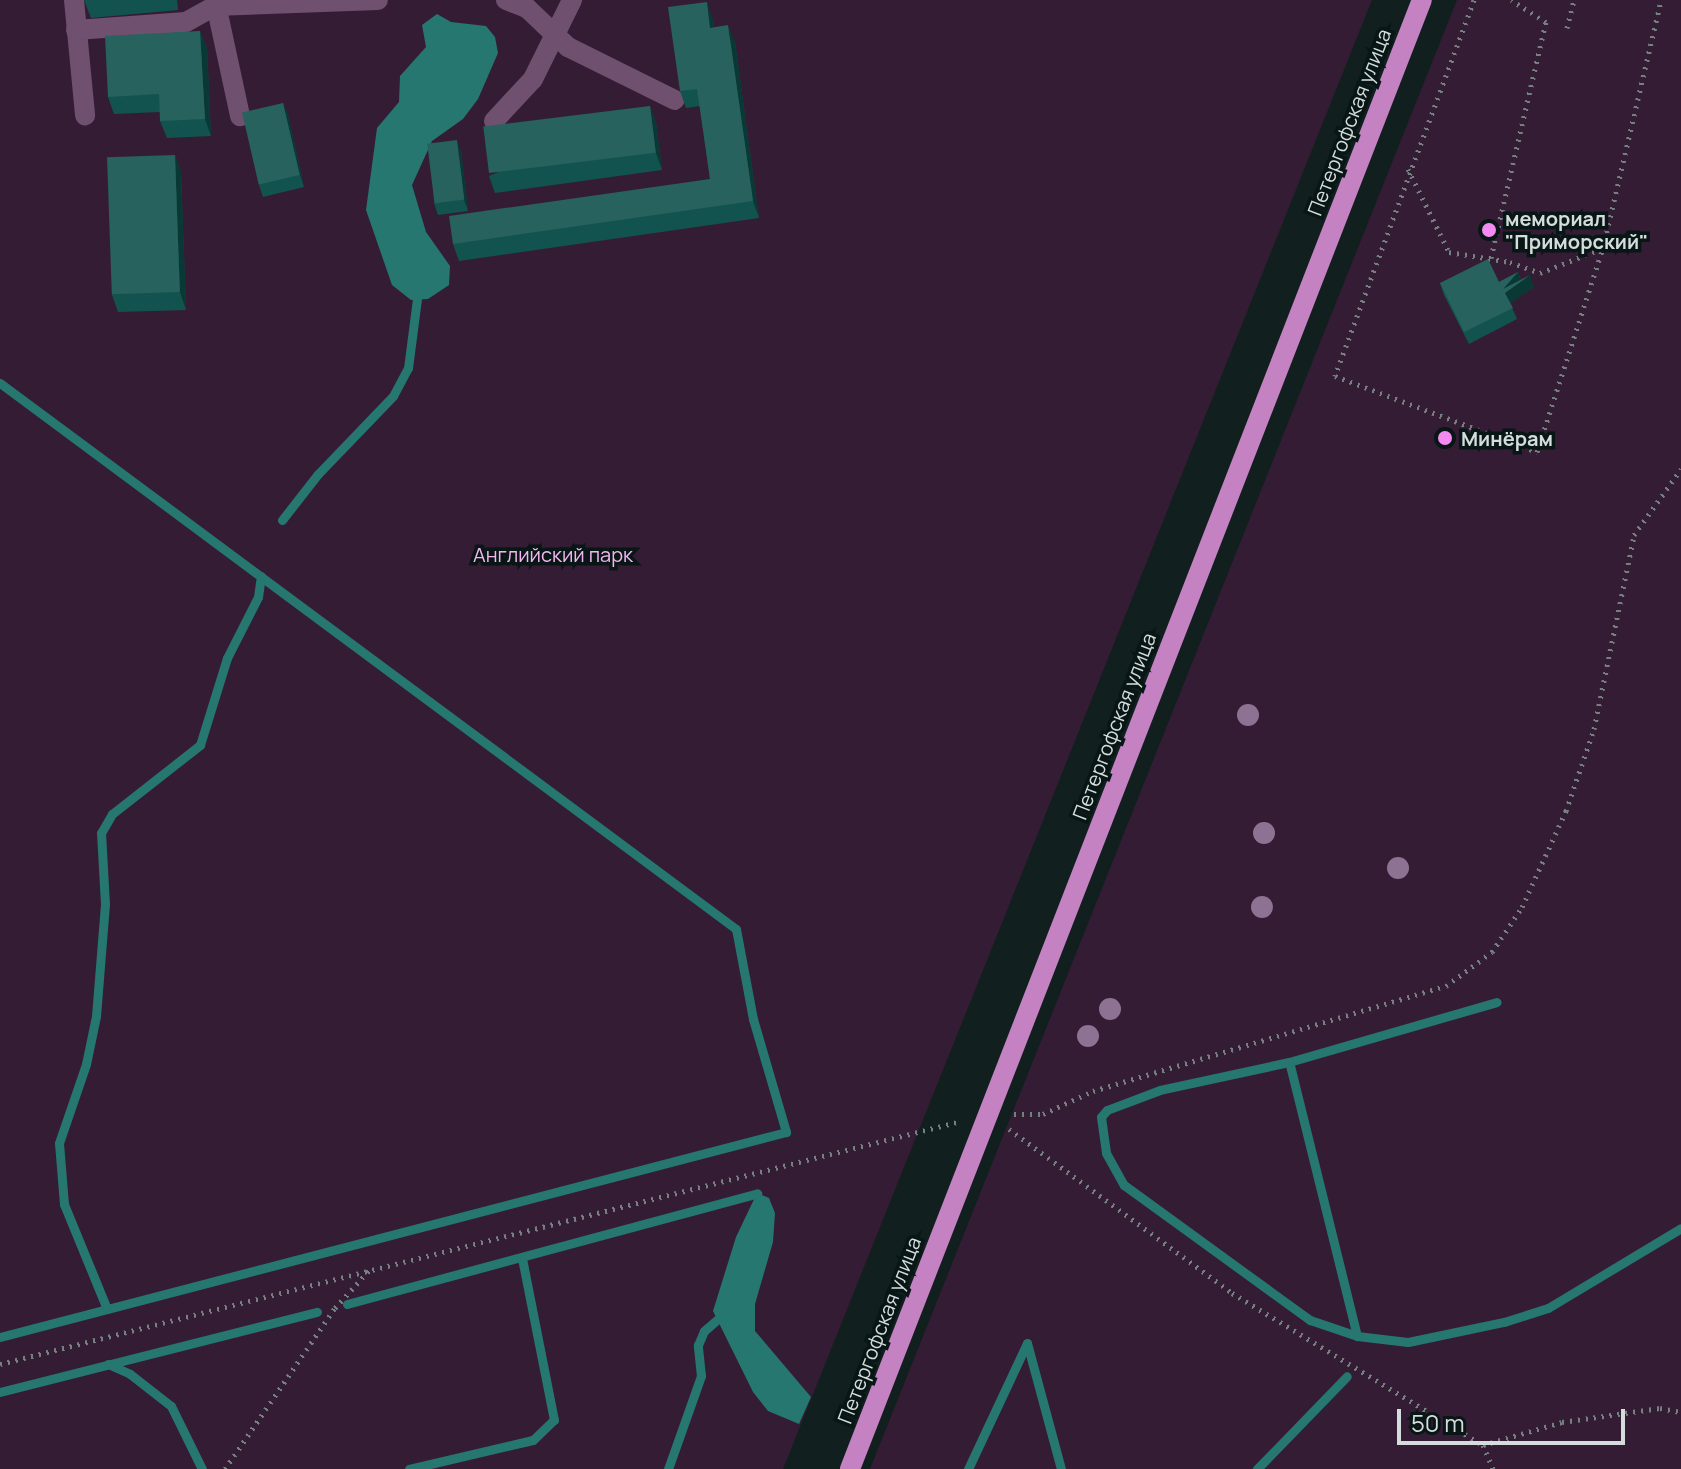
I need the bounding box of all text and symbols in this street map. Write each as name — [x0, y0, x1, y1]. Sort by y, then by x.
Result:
street label: Петергофская улица — [1302, 25, 1396, 219]
place label: мемориал "Приморский" — [1505, 206, 1648, 253]
marker: мемориал "Приморский" — [1480, 221, 1498, 239]
place label: Минёрам — [1461, 426, 1553, 450]
marker: Минёрам — [1436, 429, 1454, 447]
park label: Английский парк — [473, 542, 633, 566]
street label: Петергофская улица — [1067, 629, 1161, 823]
street label: Петергофская улица — [832, 1233, 926, 1427]
scale bar — [1401, 1393, 1629, 1443]
text: 50 m — [1411, 1406, 1465, 1439]

